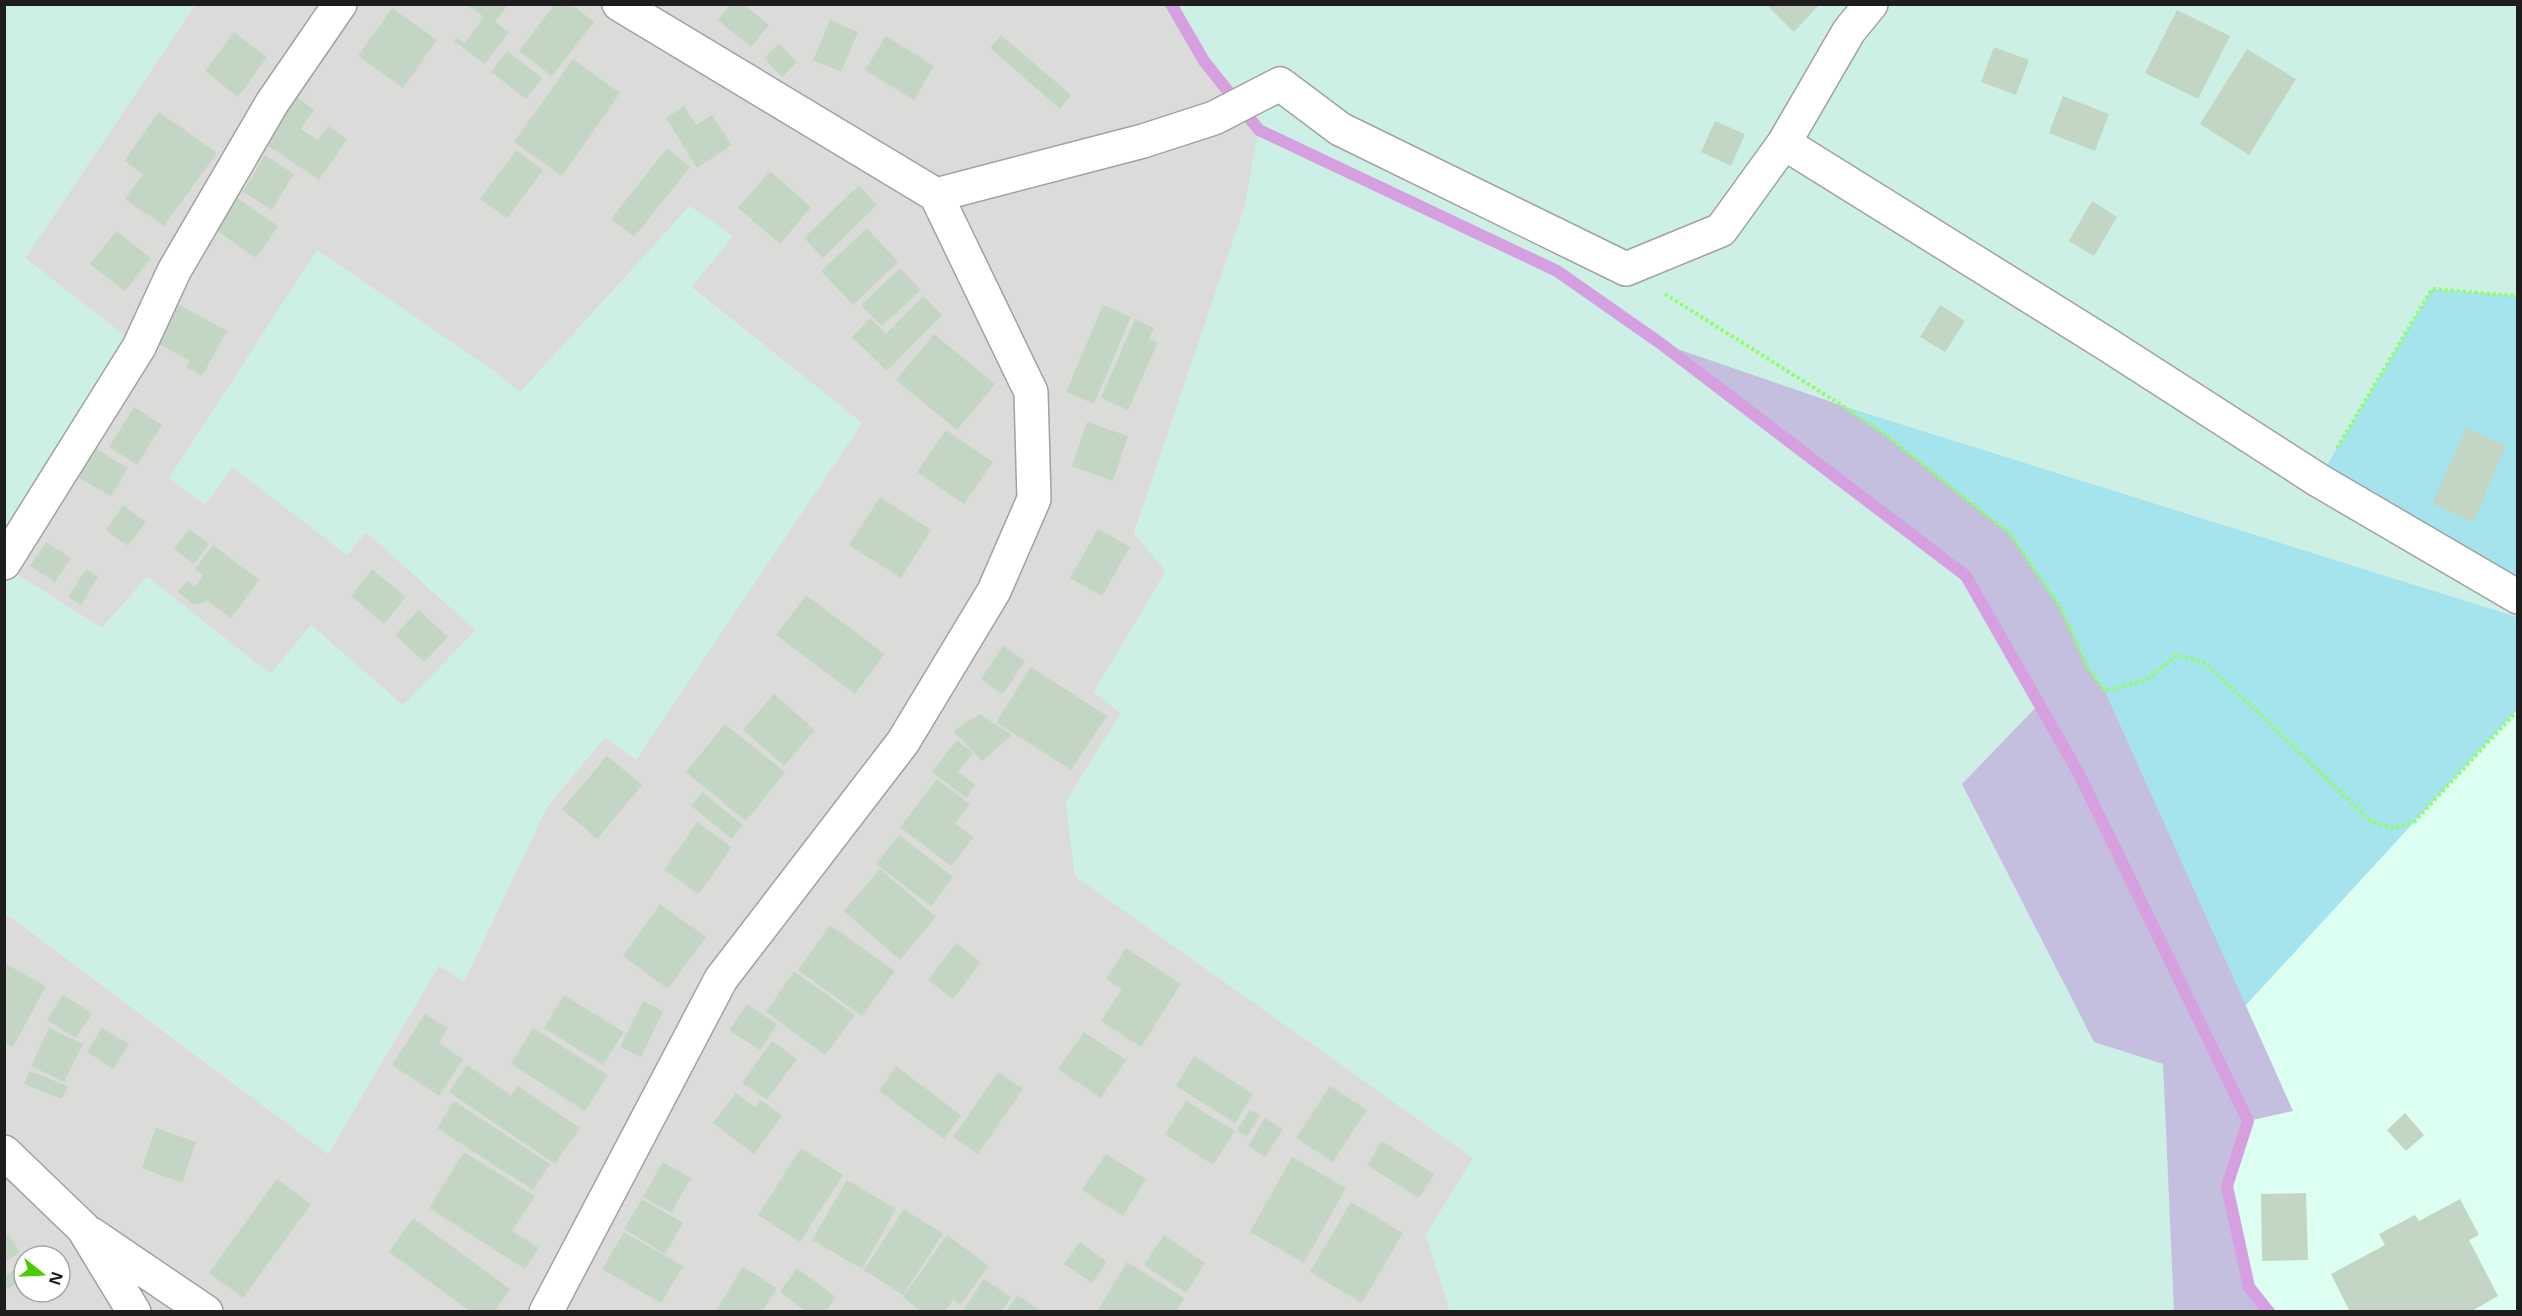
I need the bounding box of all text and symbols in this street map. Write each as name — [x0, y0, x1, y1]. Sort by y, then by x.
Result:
north arrow — [12, 1244, 72, 1304]
text: N — [44, 1269, 69, 1288]

